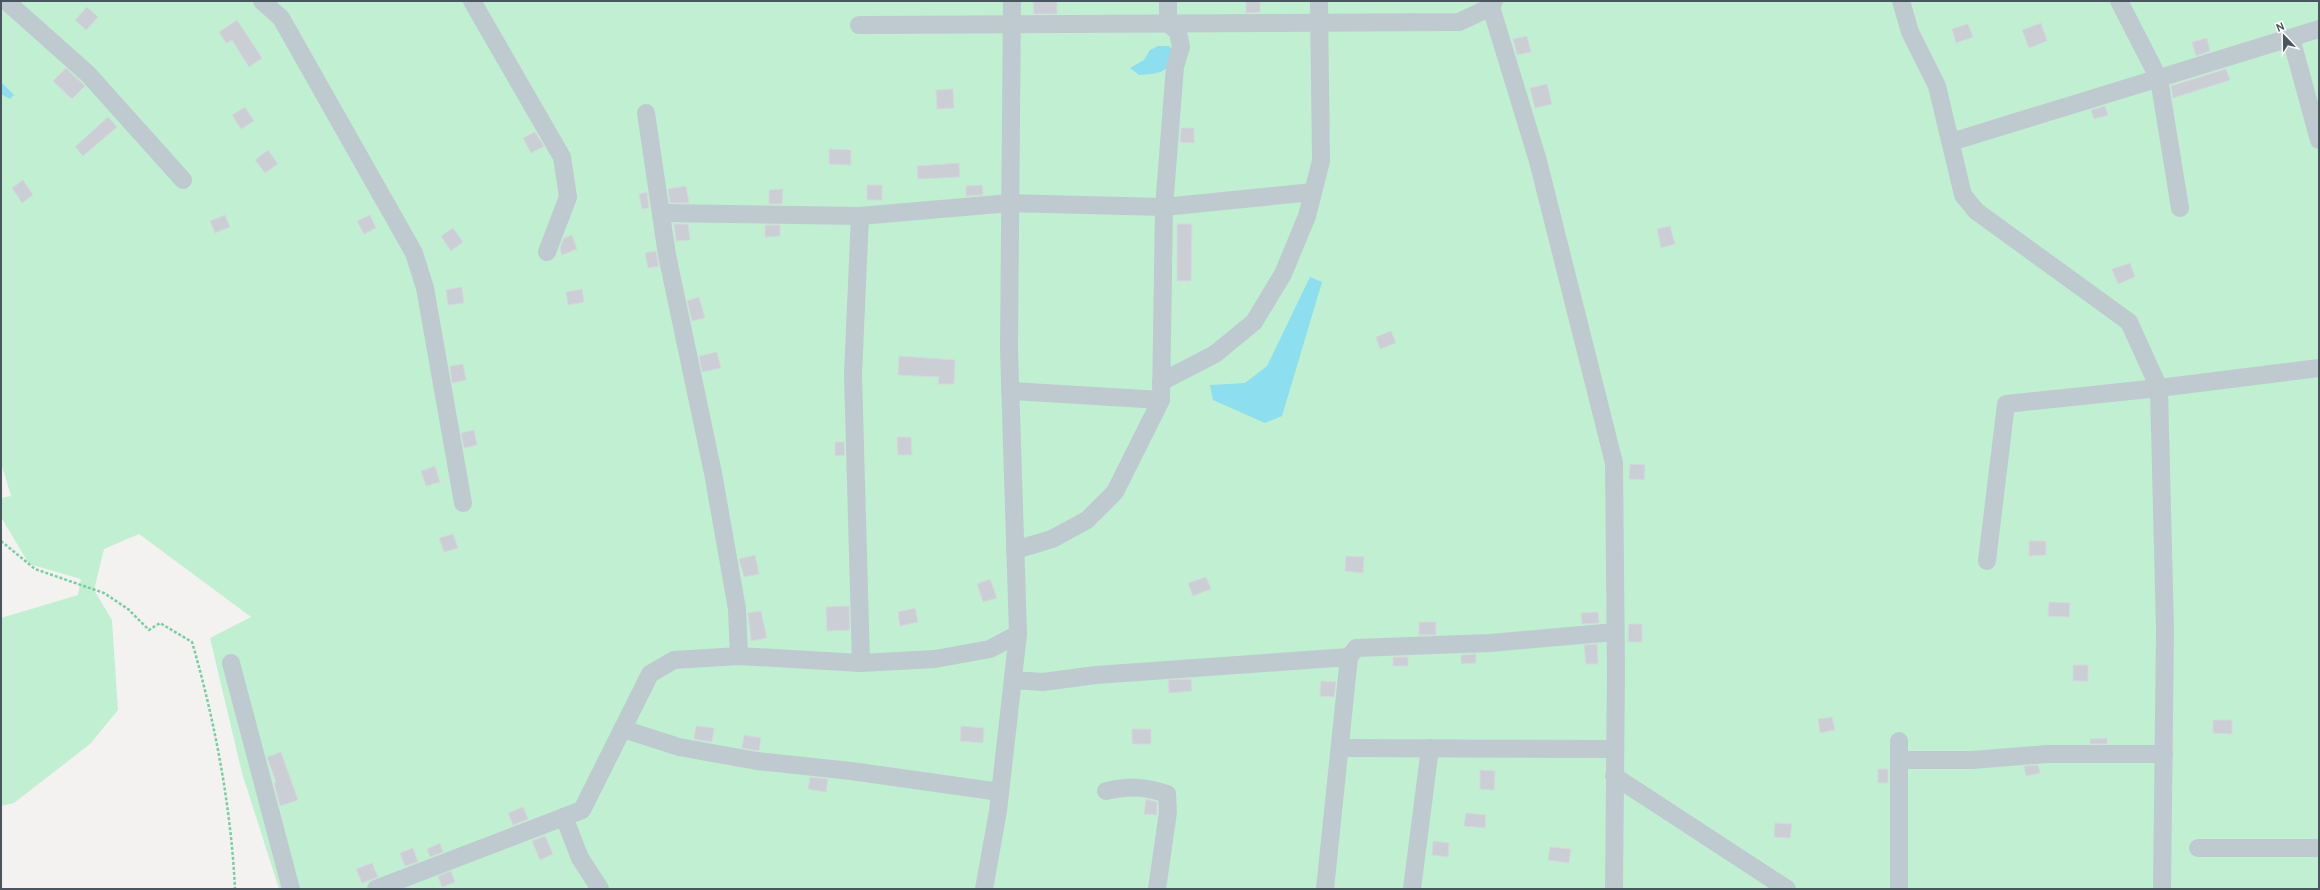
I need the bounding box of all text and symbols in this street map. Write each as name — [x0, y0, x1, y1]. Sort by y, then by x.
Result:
north arrow — [2264, 16, 2304, 56]
text: N — [2274, 20, 2287, 36]

